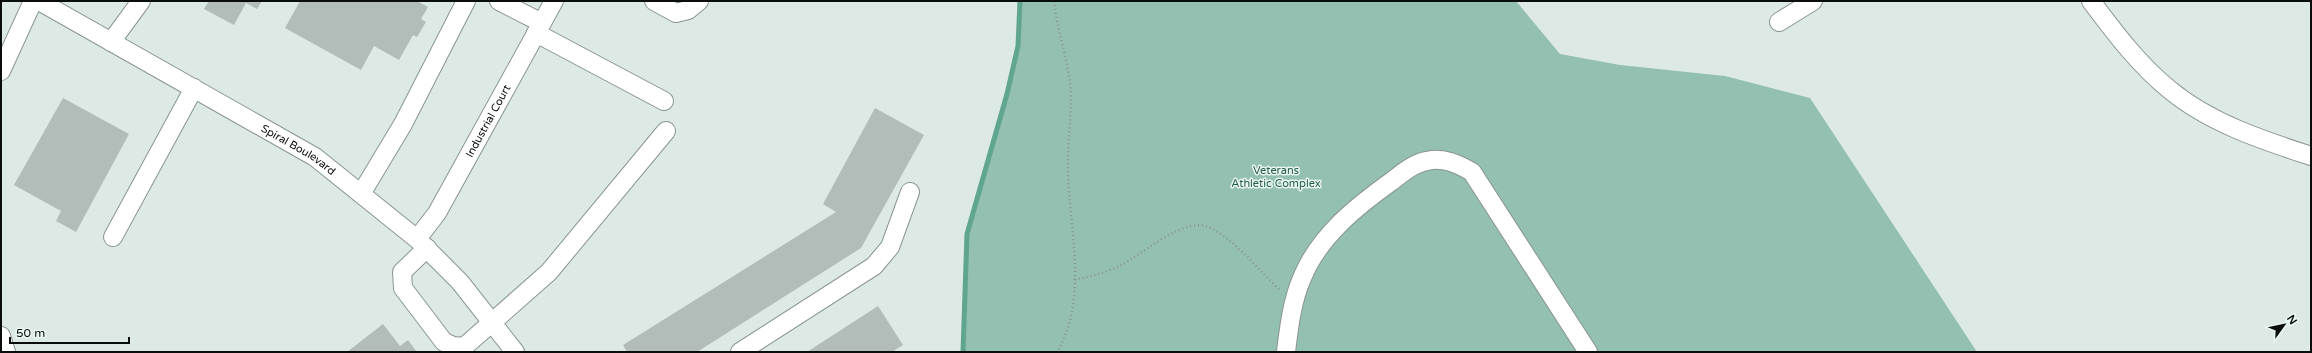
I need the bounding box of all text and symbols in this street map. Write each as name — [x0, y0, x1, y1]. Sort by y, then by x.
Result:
street label: Industrial Court — [463, 83, 514, 160]
street label: Spiral Boulevard — [259, 122, 338, 178]
park label: Veterans Athletic Complex — [1231, 164, 1321, 190]
north arrow — [2264, 305, 2304, 345]
text: N — [2284, 313, 2300, 327]
scale bar — [10, 319, 129, 345]
text: 50 m — [16, 326, 45, 340]

